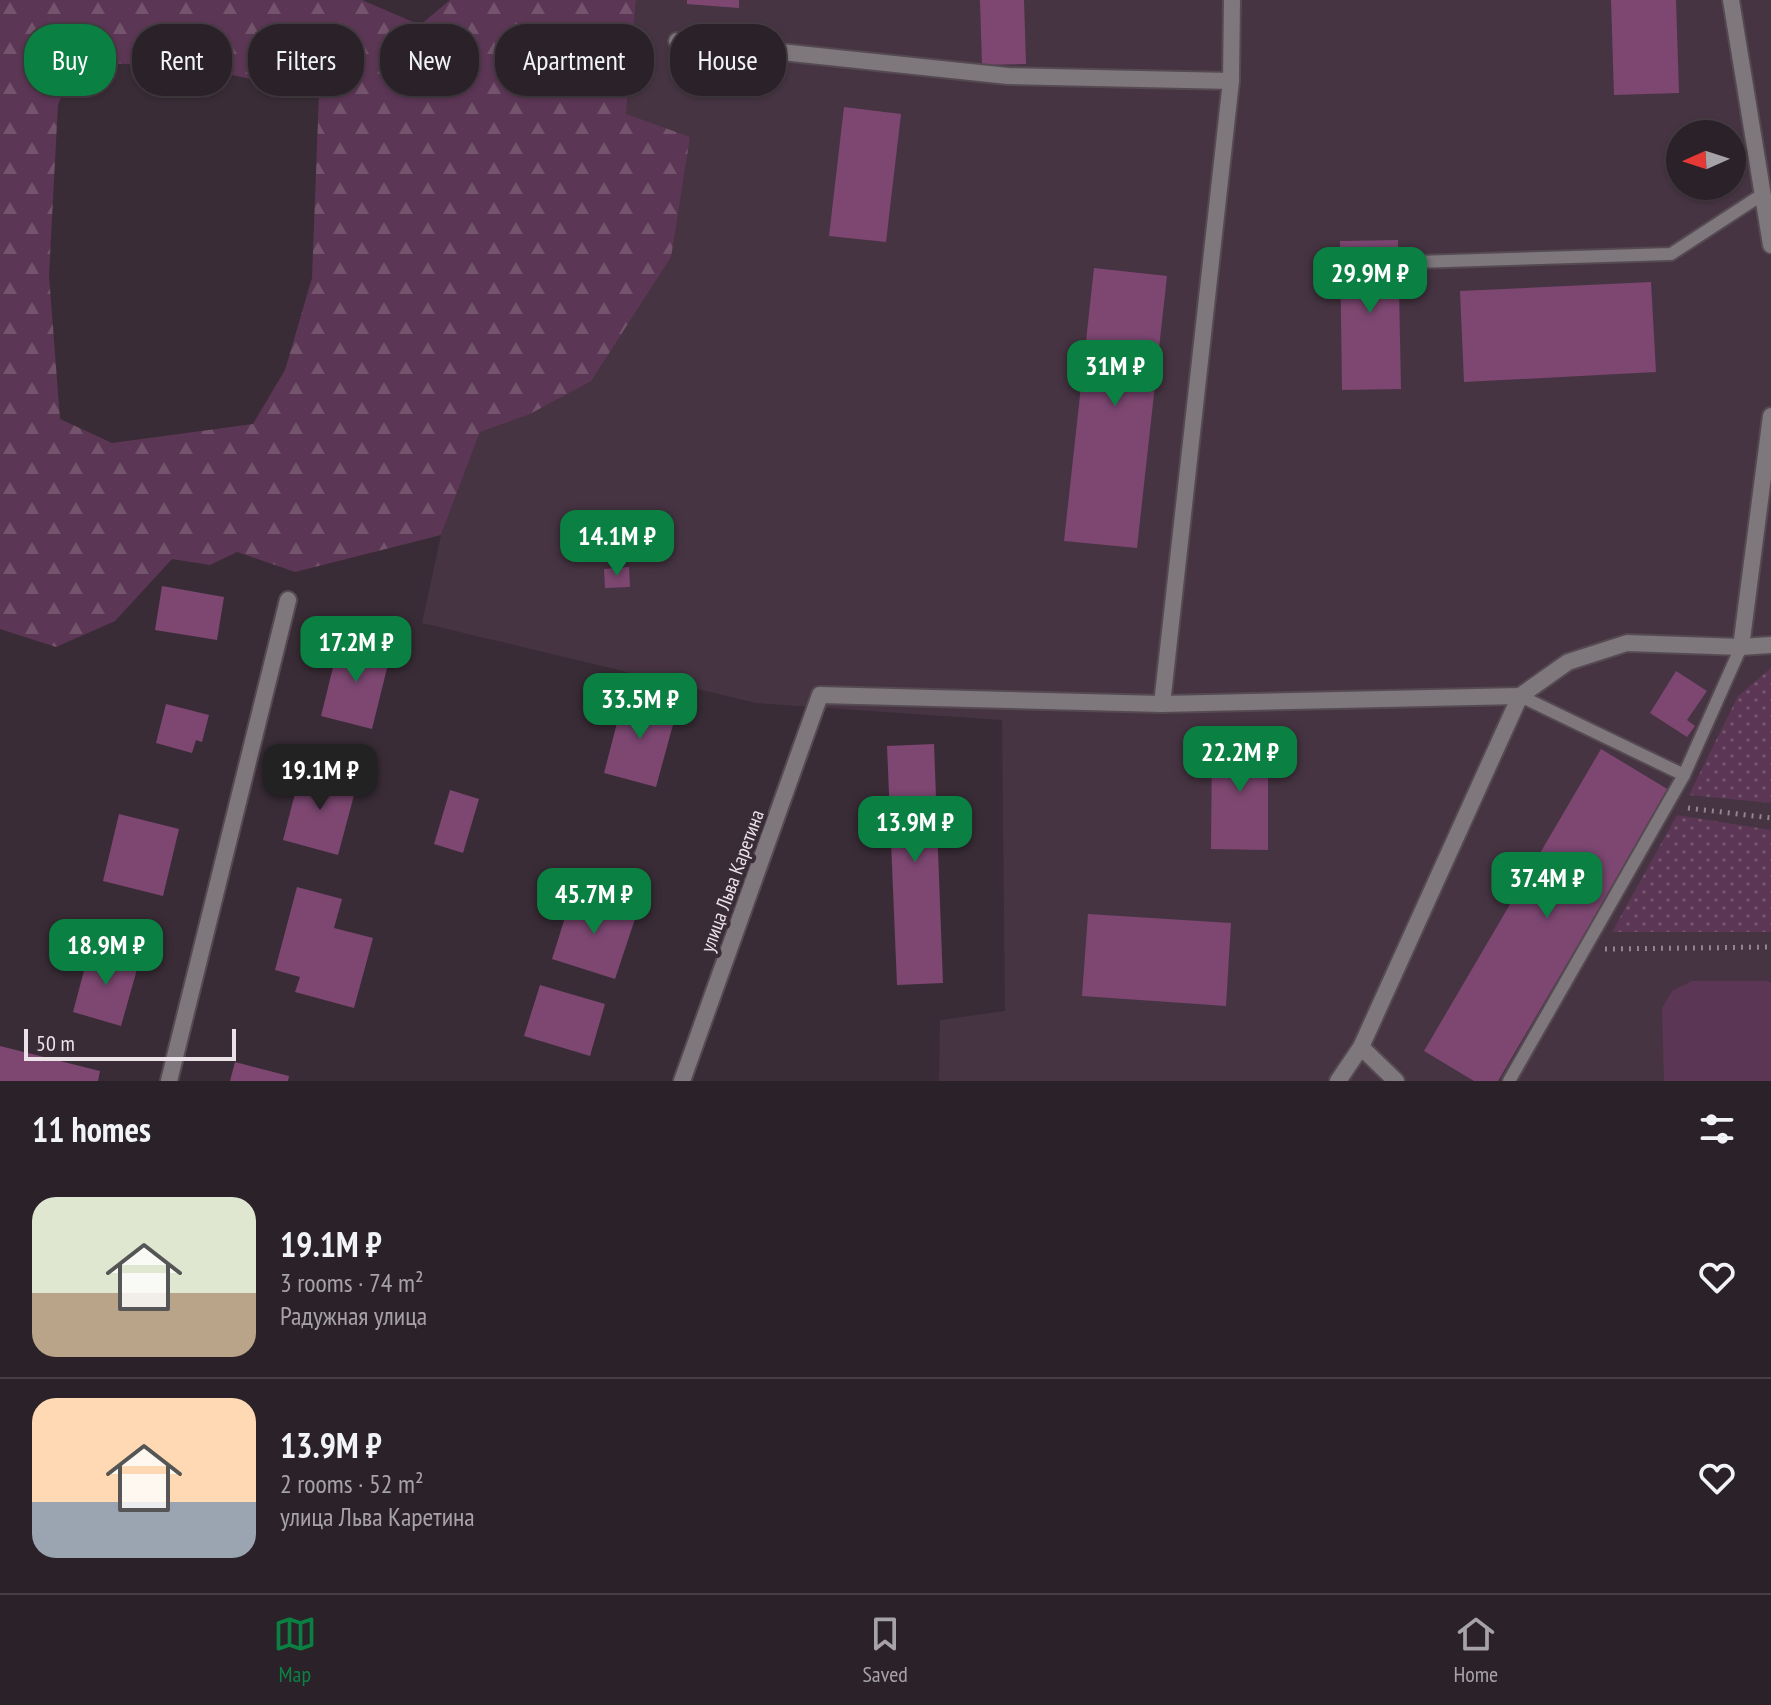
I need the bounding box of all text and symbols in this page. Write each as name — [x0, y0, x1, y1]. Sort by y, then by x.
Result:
chip: Buy — [24, 24, 116, 96]
chip: Rent — [132, 24, 232, 96]
chip: Filters — [248, 24, 364, 96]
chip: New — [380, 24, 479, 96]
chip: Apartment — [495, 24, 654, 96]
chip: House — [670, 24, 786, 96]
north arrow — [1666, 120, 1746, 200]
map controls — [1666, 120, 1746, 200]
pin: 29.9M ₽ — [1296, 247, 1444, 315]
text: 29.9M ₽ — [1331, 256, 1409, 289]
pin: 31M ₽ — [1059, 340, 1171, 408]
text: 31M ₽ — [1085, 349, 1145, 382]
pin: 14.1M ₽ — [543, 510, 691, 578]
text: 14.1M ₽ — [578, 519, 656, 552]
pin: 17.2M ₽ — [282, 616, 430, 684]
text: 17.2M ₽ — [318, 625, 394, 658]
pin: 33.5M ₽ — [566, 673, 714, 741]
text: 33.5M ₽ — [601, 682, 679, 715]
pin: 22.2M ₽ — [1166, 726, 1314, 794]
text: 22.2M ₽ — [1201, 735, 1279, 768]
pin: 19.1M ₽ — [246, 744, 394, 812]
text: 19.1M ₽ — [281, 753, 359, 786]
pin: 13.9M ₽ — [841, 796, 989, 864]
text: 13.9M ₽ — [876, 805, 954, 838]
street label: улица Льва Каретина — [694, 806, 770, 956]
pin: 37.4M ₽ — [1473, 852, 1621, 920]
text: 37.4M ₽ — [1509, 861, 1585, 894]
pin: 45.7M ₽ — [520, 868, 668, 936]
text: 45.7M ₽ — [555, 877, 633, 910]
pin: 18.9M ₽ — [32, 919, 180, 987]
text: 18.9M ₽ — [67, 928, 145, 961]
scale bar — [24, 1025, 236, 1061]
text: 50 m — [36, 1029, 75, 1057]
text: 11 homes — [32, 1107, 151, 1151]
icon: filters — [1695, 1107, 1739, 1151]
text: 19.1M ₽ — [280, 1222, 382, 1266]
icon: home — [96, 1229, 192, 1325]
icon: heart — [1695, 1255, 1739, 1299]
text: 3 rooms · 74 m² — [280, 1266, 424, 1299]
text: Радужная улица — [280, 1299, 427, 1332]
text: 13.9M ₽ — [280, 1423, 382, 1467]
icon: home — [96, 1430, 192, 1526]
icon: heart — [1695, 1456, 1739, 1500]
text: 2 rooms · 52 m² — [280, 1467, 424, 1500]
text: улица Льва Каретина — [280, 1500, 475, 1533]
tab: Map — [273, 1612, 317, 1688]
tab: Saved — [862, 1612, 908, 1688]
tab: Home — [1453, 1612, 1498, 1688]

